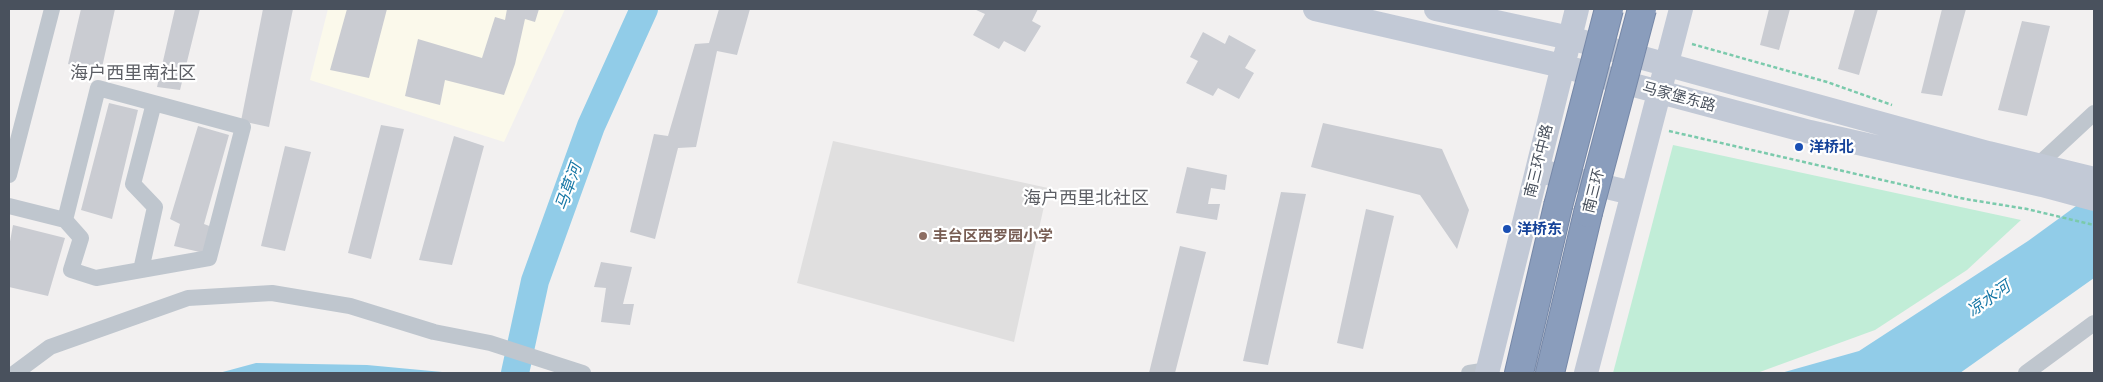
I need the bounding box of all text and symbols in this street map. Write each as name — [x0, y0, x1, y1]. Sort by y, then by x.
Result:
district label: 海户西里南社区 — [70, 63, 196, 85]
street label: 马家堡东路 — [1640, 79, 1718, 115]
street label: 南三环中路 — [1521, 122, 1557, 200]
place label: 洋桥北 — [1809, 138, 1854, 156]
marker: 洋桥北 — [1793, 141, 1805, 153]
water label: 马草河 — [552, 161, 586, 213]
street label: 南三环 — [1580, 167, 1608, 215]
district label: 海户西里北社区 — [1023, 188, 1149, 210]
place label: 洋桥东 — [1517, 220, 1562, 238]
marker: 洋桥东 — [1501, 223, 1513, 235]
place label: 丰台区西罗园小学 — [933, 227, 1053, 245]
marker: 丰台区西罗园小学 — [917, 230, 929, 242]
water label: 凉水河 — [1964, 277, 2014, 321]

